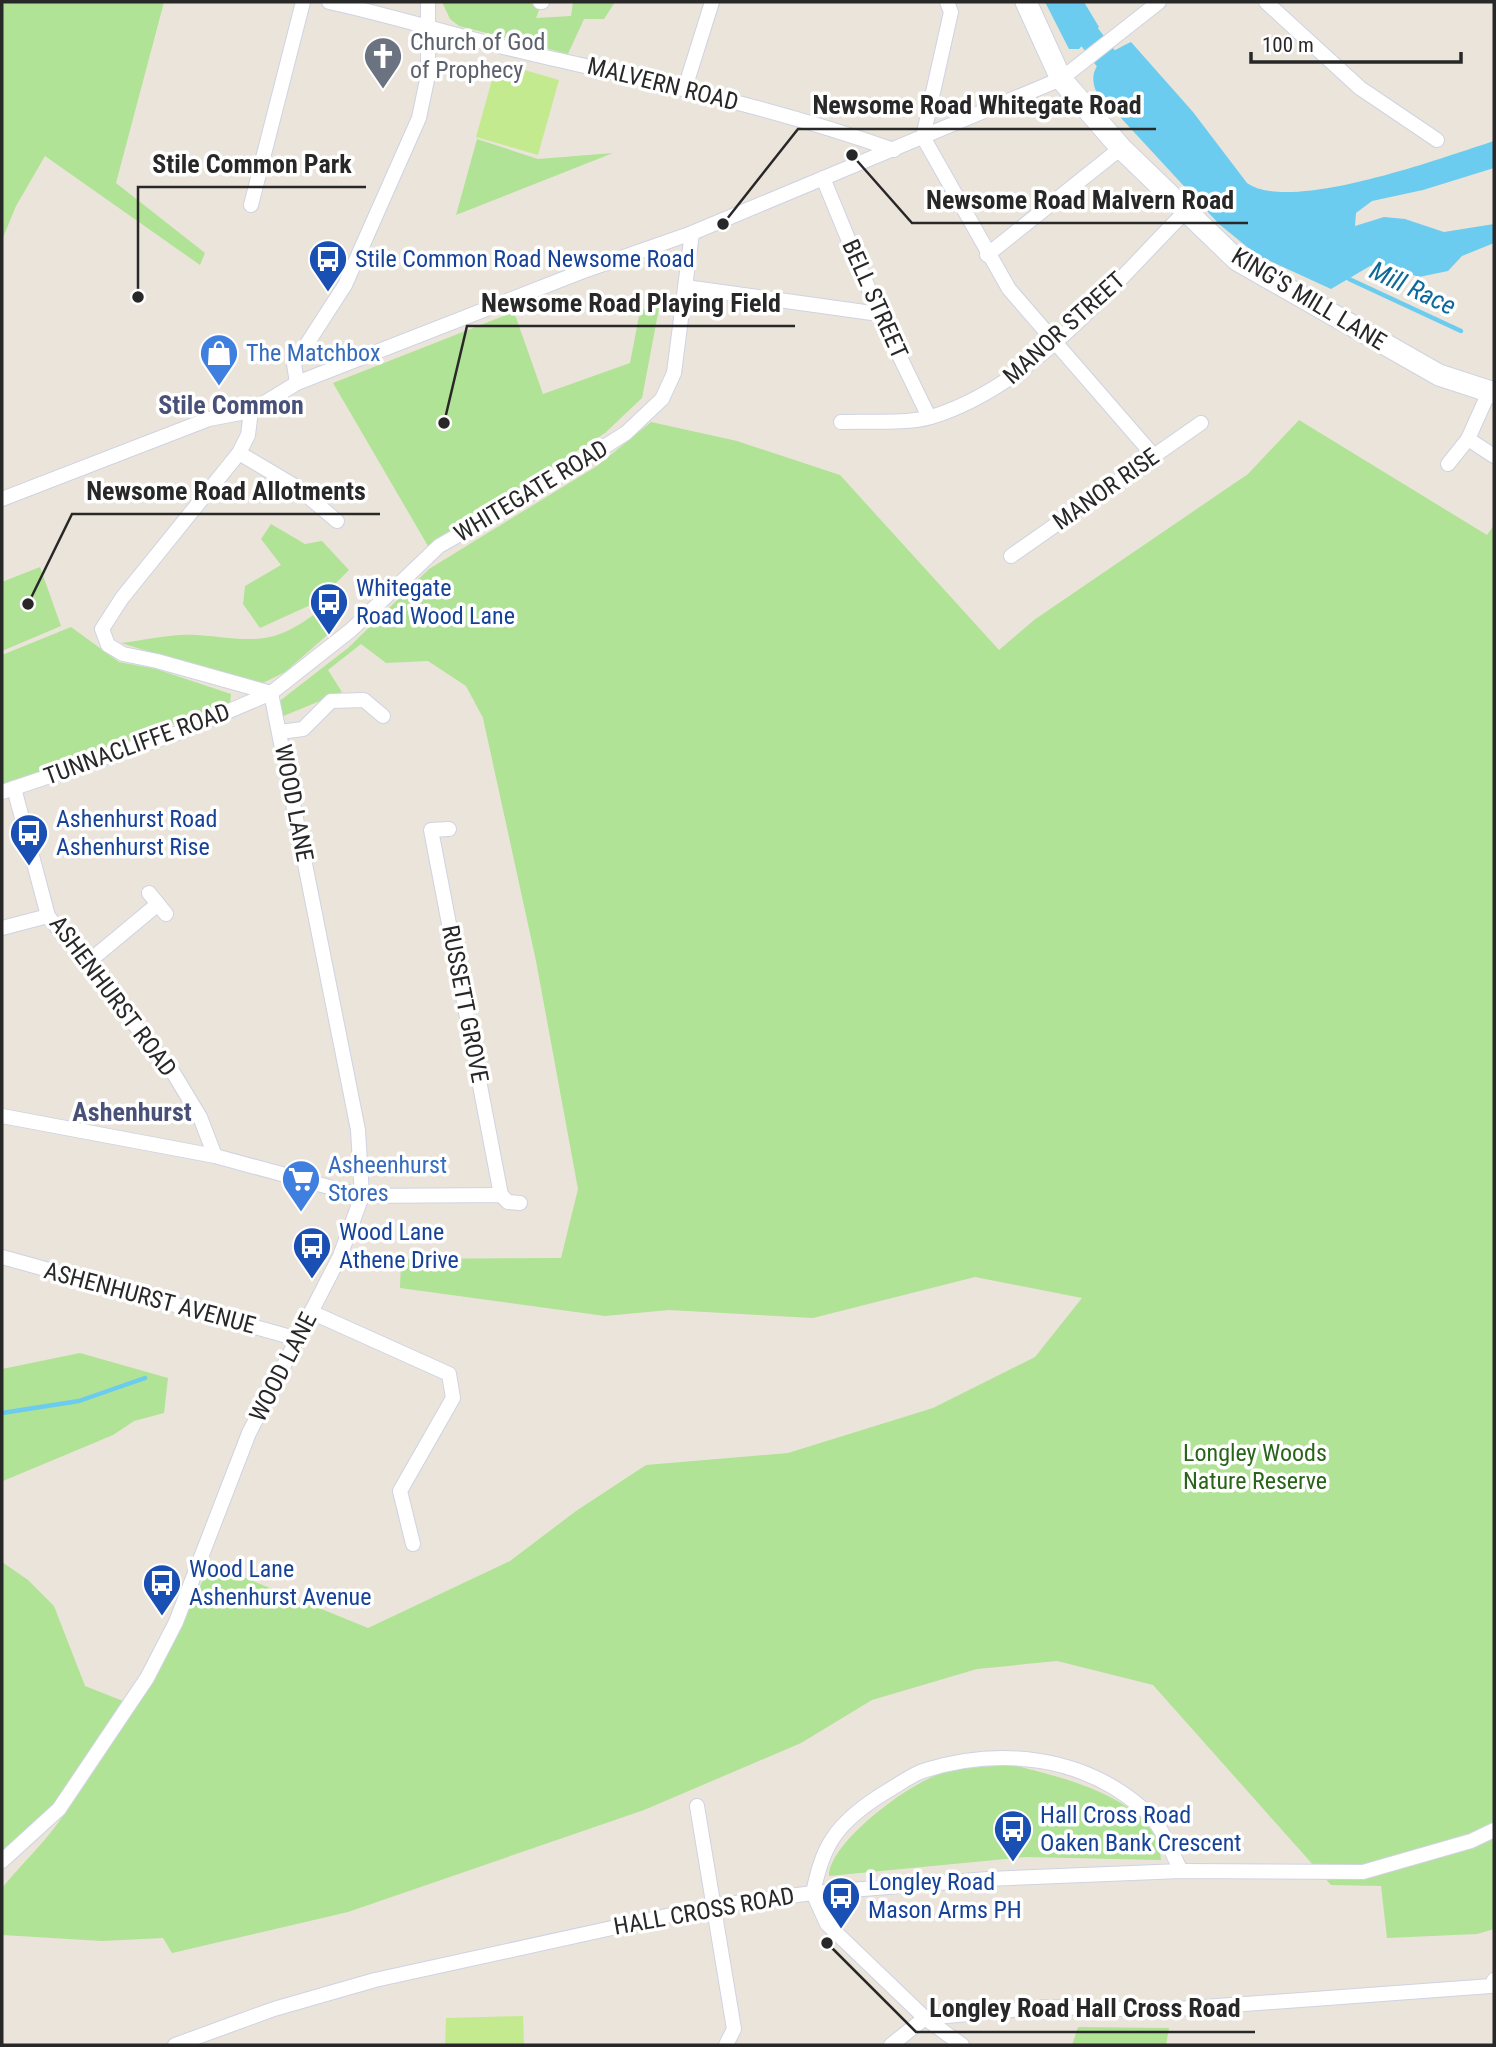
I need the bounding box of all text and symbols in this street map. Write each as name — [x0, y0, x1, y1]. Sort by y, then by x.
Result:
scale bar — [1251, 21, 1461, 65]
place label: Church of God of Prophecy — [410, 28, 545, 84]
text: 100 m — [1262, 33, 1314, 57]
church icon: Church of God of Prophecy — [362, 35, 404, 90]
street label: MALVERN ROAD — [585, 52, 741, 116]
callout: Newsome Road Whitegate Road — [798, 82, 1156, 129]
text: Newsome Road Whitegate Road — [812, 90, 1142, 120]
callout: Stile Common Park — [138, 140, 366, 187]
text: Stile Common Park — [152, 149, 352, 179]
callout: Newsome Road Malvern Road — [912, 176, 1248, 223]
text: Newsome Road Malvern Road — [926, 185, 1234, 215]
street label: BELL STREET — [836, 235, 914, 363]
bus stop icon: Stile Common Road Newsome Road — [307, 238, 349, 293]
street label: KING'S MILL LANE — [1227, 242, 1391, 356]
place label: Stile Common Road Newsome Road — [355, 245, 695, 273]
water label: Mill Race — [1365, 255, 1461, 321]
street label: MANOR STREET — [997, 266, 1131, 390]
callout: Newsome Road Playing Field — [467, 279, 795, 326]
text: Newsome Road Playing Field — [481, 288, 781, 318]
shop icon: The Matchbox — [198, 332, 240, 387]
place label: The Matchbox — [246, 339, 380, 367]
district label: Stile Common — [158, 390, 304, 420]
street label: WHITEGATE ROAD — [449, 434, 613, 548]
street label: MANOR RISE — [1048, 442, 1164, 536]
callout: Newsome Road Allotments — [72, 467, 380, 514]
text: Newsome Road Allotments — [86, 476, 366, 506]
place label: Whitegate Road Wood Lane — [356, 574, 515, 630]
bus stop icon: Whitegate Road Wood Lane — [308, 581, 350, 636]
street label: TUNNACLIFFE ROAD — [40, 697, 234, 791]
street label: WOOD LANE — [269, 742, 319, 864]
place label: Ashenhurst Road Ashenhurst Rise — [56, 805, 218, 861]
bus stop icon: Ashenhurst Road Ashenhurst Rise — [8, 812, 50, 867]
street label: ASHENHURST ROAD — [44, 910, 182, 1082]
street label: RUSSETT GROVE — [436, 923, 494, 1085]
district label: Ashenhurst — [72, 1097, 192, 1127]
place label: Asheenhurst Stores — [328, 1151, 447, 1207]
supermarket icon: Asheenhurst Stores — [280, 1158, 322, 1213]
place label: Wood Lane Athene Drive — [339, 1218, 459, 1274]
bus stop icon: Wood Lane Athene Drive — [291, 1225, 333, 1280]
street label: ASHENHURST AVENUE — [41, 1256, 259, 1340]
street label: WOOD LANE — [244, 1308, 322, 1426]
park label: Longley Woods Nature Reserve — [1183, 1439, 1327, 1495]
place label: Wood Lane Ashenhurst Avenue — [189, 1555, 371, 1611]
bus stop icon: Wood Lane Ashenhurst Avenue — [141, 1562, 183, 1617]
place label: Hall Cross Road Oaken Bank Crescent — [1040, 1801, 1241, 1857]
bus stop icon: Hall Cross Road Oaken Bank Crescent — [992, 1808, 1034, 1863]
place label: Longley Road Mason Arms PH — [868, 1868, 1022, 1924]
bus stop icon: Longley Road Mason Arms PH — [820, 1875, 862, 1930]
street label: HALL CROSS ROAD — [612, 1881, 796, 1941]
callout: Longley Road Hall Cross Road — [916, 1985, 1255, 2032]
text: Longley Road Hall Cross Road — [929, 1993, 1241, 2023]

